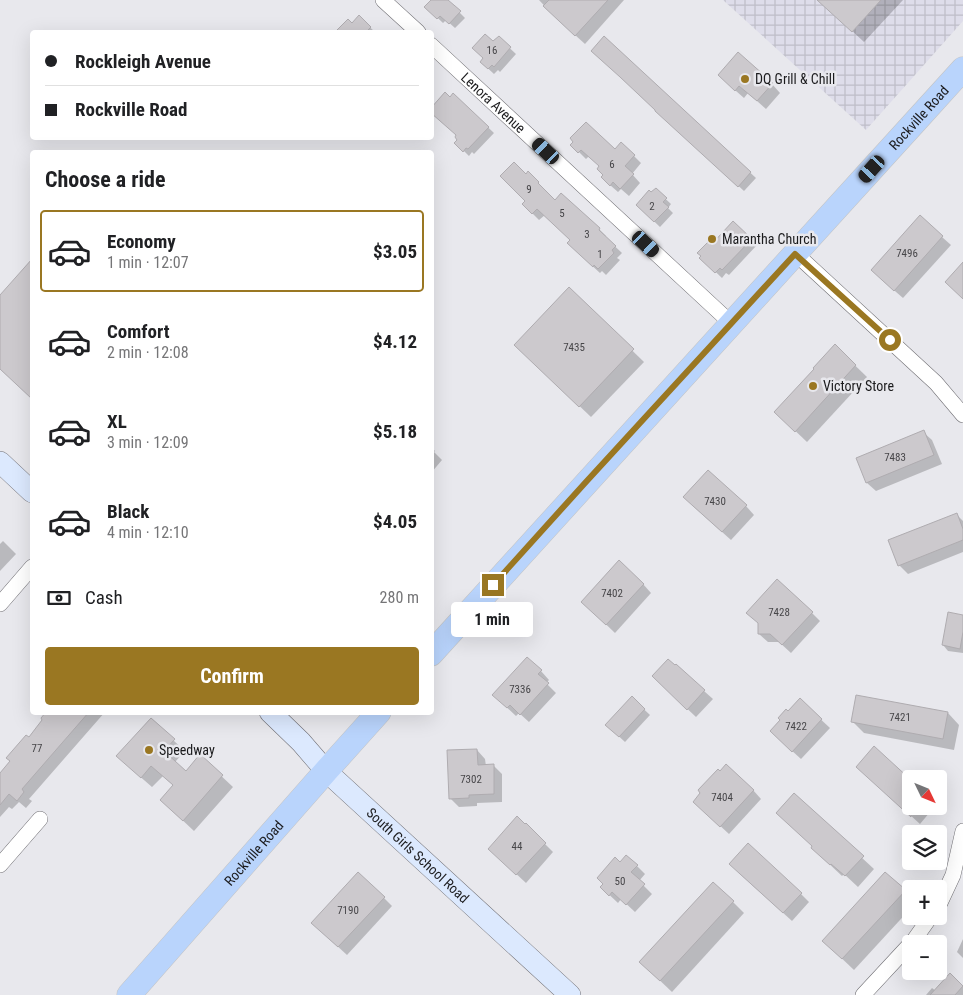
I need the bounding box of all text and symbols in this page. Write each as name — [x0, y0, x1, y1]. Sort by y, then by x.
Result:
house number: 16 — [487, 44, 497, 57]
text: Rockleigh Avenue — [75, 50, 211, 73]
street label: Lenora Avenue — [458, 69, 529, 137]
place label: DQ Grill & Chill — [755, 71, 835, 87]
marker: DQ Grill & Chill — [739, 73, 751, 85]
street label: Rockville Road — [886, 82, 952, 153]
text: Rockville Road — [75, 98, 187, 121]
car — [529, 135, 562, 167]
car — [856, 153, 887, 185]
house number: 6 — [609, 158, 615, 171]
text: Choose a ride — [45, 167, 166, 192]
house number: 9 — [526, 183, 532, 196]
house number: 2 — [649, 200, 655, 213]
house number: 5 — [559, 207, 565, 220]
house number: 3 — [584, 228, 590, 241]
car — [629, 228, 662, 260]
icon: car — [47, 229, 92, 274]
text: Economy — [107, 230, 176, 253]
place label: Marantha Church — [722, 231, 816, 247]
marker: Marantha Church — [706, 233, 718, 245]
text: $3.05 — [373, 240, 417, 263]
house number: 7496 — [896, 247, 918, 260]
house number: 1 — [597, 248, 603, 261]
text: 1 min · 12:07 — [107, 253, 189, 272]
icon: car — [47, 319, 92, 364]
text: Comfort — [107, 320, 170, 343]
route start — [879, 329, 901, 351]
text: $4.12 — [373, 330, 417, 353]
house number: 7435 — [563, 341, 585, 354]
text: 2 min · 12:08 — [107, 343, 189, 362]
place label: Victory Store — [823, 378, 894, 394]
marker: Victory Store — [807, 380, 819, 392]
icon: car — [47, 409, 92, 454]
text: XL — [107, 410, 127, 433]
text: $5.18 — [373, 420, 417, 443]
text: 3 min · 12:09 — [107, 433, 189, 452]
house number: 7483 — [884, 451, 906, 464]
house number: 7430 — [704, 495, 726, 508]
icon: car — [47, 499, 92, 544]
text: Black — [107, 500, 149, 523]
text: $4.05 — [373, 510, 417, 533]
text: 4 min · 12:10 — [107, 523, 189, 542]
route end — [482, 574, 504, 596]
icon: cash — [45, 584, 73, 612]
text: Cash — [85, 586, 123, 609]
house number: 7402 — [601, 587, 623, 600]
text: 280 m — [380, 588, 419, 607]
callout: 1 min — [452, 602, 534, 638]
house number: 7428 — [768, 606, 790, 619]
text: 1 min — [474, 610, 510, 629]
button: Confirm — [45, 647, 419, 705]
house number: 7336 — [509, 683, 531, 696]
house number: 7421 — [889, 711, 911, 724]
house number: 7422 — [785, 720, 807, 733]
house number: 77 — [32, 742, 42, 755]
place label: Speedway — [159, 742, 215, 758]
marker: Speedway — [143, 744, 155, 756]
north arrow — [902, 770, 948, 815]
map controls — [902, 770, 947, 980]
house number: 7302 — [460, 773, 482, 786]
house number: 7404 — [711, 791, 733, 804]
street label: South Girls School Road — [363, 804, 472, 906]
street label: Rockville Road — [221, 817, 287, 889]
button: layers — [902, 825, 947, 870]
house number: 44 — [512, 840, 523, 853]
house number: 50 — [615, 875, 625, 888]
button: + — [902, 880, 947, 925]
house number: 7190 — [337, 904, 359, 917]
button: − — [902, 935, 947, 980]

